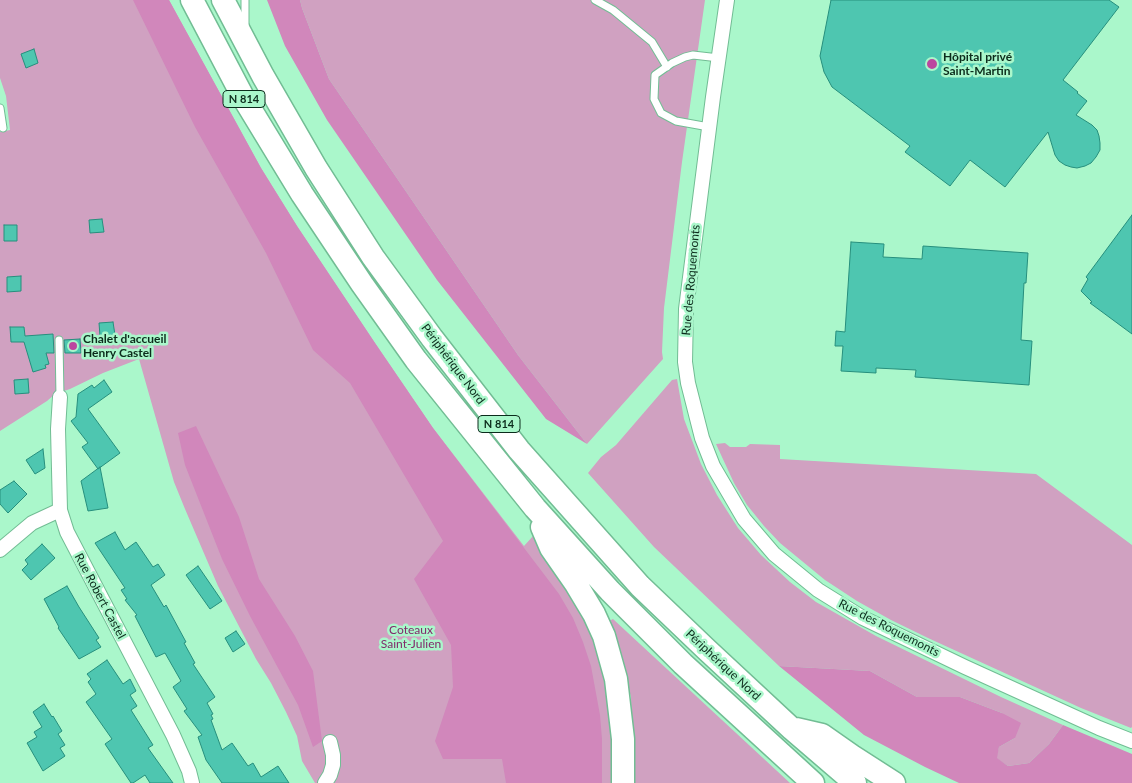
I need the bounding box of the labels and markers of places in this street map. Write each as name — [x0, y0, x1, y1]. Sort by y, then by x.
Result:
place label: Hôpital privé Saint-Martin — [943, 50, 1012, 78]
marker: Hôpital privé Saint-Martin — [925, 57, 939, 71]
place label: Chalet d'accueil Henry Castel — [83, 332, 166, 360]
marker: Chalet d'accueil Henry Castel — [67, 340, 79, 352]

